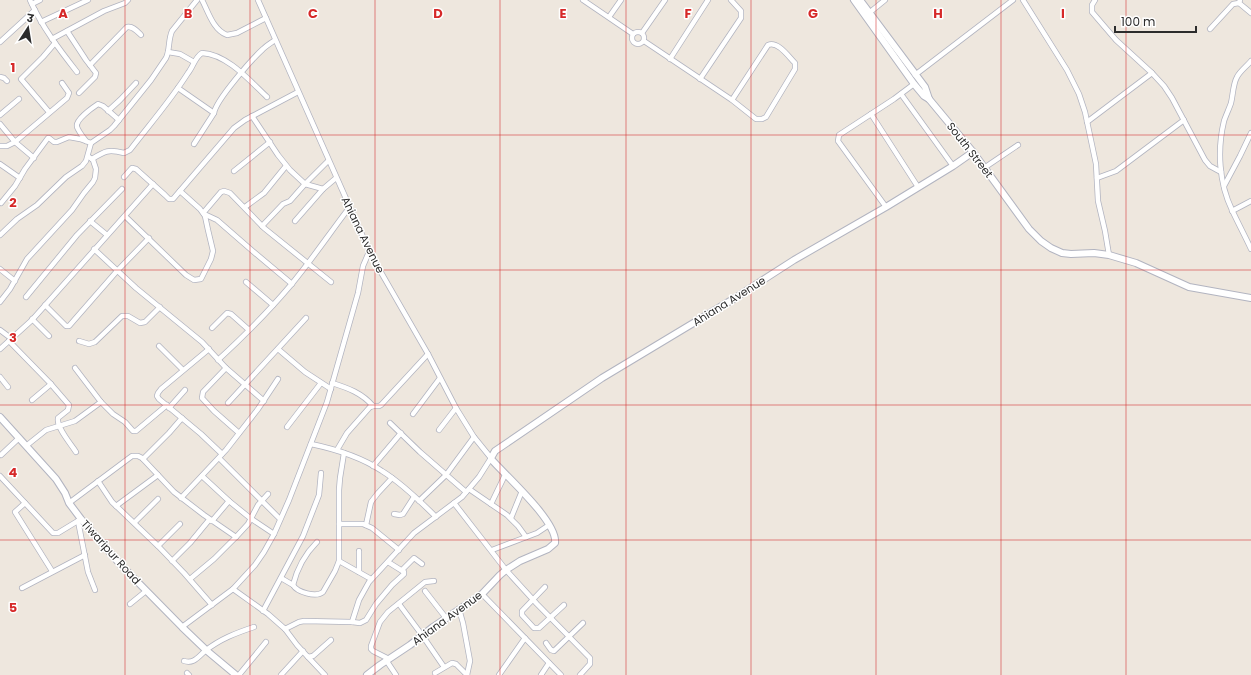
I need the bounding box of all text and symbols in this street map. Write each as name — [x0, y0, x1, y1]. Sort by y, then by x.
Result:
text: A — [58, 4, 68, 23]
text: B — [184, 4, 193, 23]
text: C — [308, 4, 318, 23]
text: D — [433, 4, 443, 23]
text: E — [559, 4, 567, 23]
text: F — [684, 4, 692, 23]
text: G — [808, 4, 818, 23]
text: H — [933, 4, 943, 23]
text: I — [1061, 4, 1065, 23]
north arrow — [8, 8, 48, 48]
scale bar — [1115, 8, 1196, 34]
text: उ — [24, 10, 36, 27]
text: 100 m — [1121, 13, 1155, 30]
text: 1 — [11, 58, 15, 77]
street label: South Street — [943, 119, 997, 181]
text: 2 — [9, 193, 17, 212]
street label: Ahiana Avenue — [338, 194, 389, 276]
street label: Ahiana Avenue — [689, 272, 769, 330]
text: 3 — [9, 328, 17, 347]
text: 4 — [9, 463, 18, 482]
street label: Tiwaripur Road — [78, 516, 144, 588]
street label: Ahiana Avenue — [409, 587, 486, 649]
text: 5 — [9, 598, 17, 617]

